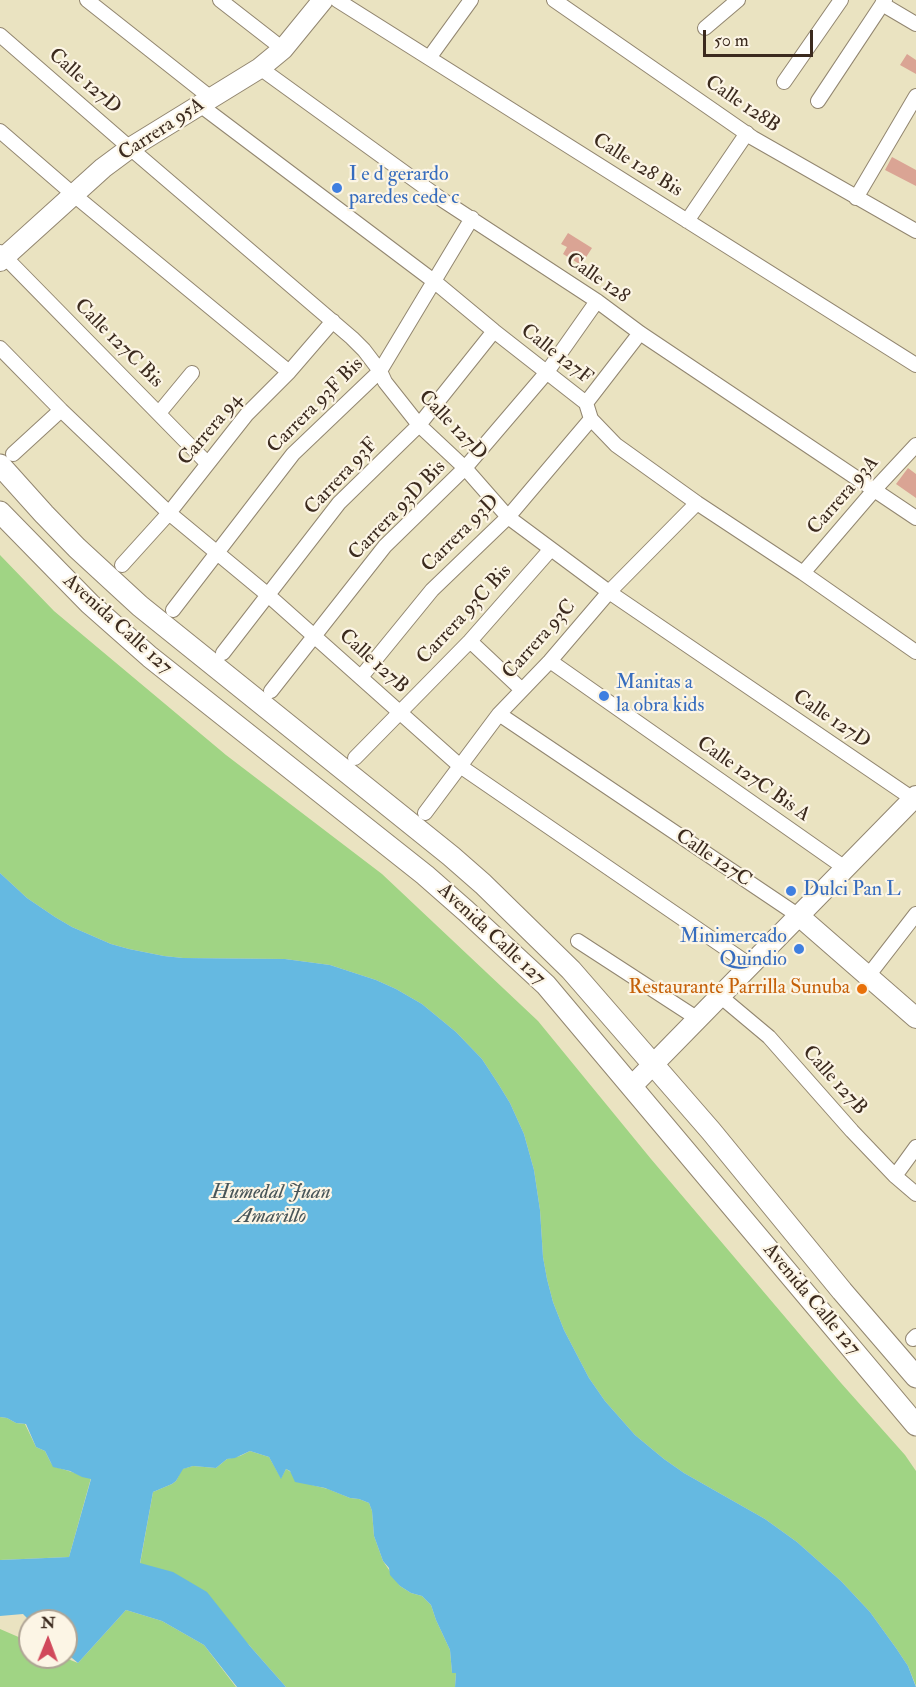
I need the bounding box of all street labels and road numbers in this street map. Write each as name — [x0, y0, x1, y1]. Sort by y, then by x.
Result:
street label: Calle 127D — [43, 44, 125, 120]
street label: Calle 128B — [700, 71, 784, 139]
street label: Carrera 95A — [115, 93, 209, 167]
street label: Calle 128 Bis — [588, 129, 686, 203]
street label: Calle 128 — [561, 248, 633, 310]
street label: Calle 127C Bis — [69, 295, 167, 393]
street label: Calle 127F — [515, 320, 597, 390]
street label: Carrera 93F Bis — [263, 353, 369, 459]
street label: Calle 127D — [413, 386, 491, 466]
street label: Carrera 94 — [174, 389, 248, 471]
street label: Carrera 93F — [300, 434, 384, 520]
street label: Carrera 93A — [803, 452, 885, 540]
street label: Carrera 93D Bis — [344, 456, 452, 566]
street label: Carrera 93D — [417, 490, 505, 578]
street label: Carrera 93C Bis — [413, 560, 517, 670]
street label: Avenida Calle 127 — [57, 570, 177, 680]
street label: Carrera 93C — [498, 595, 582, 685]
street label: Calle 127B — [333, 625, 413, 699]
street label: Calle 127D — [788, 685, 874, 755]
street label: Calle 127C Bis A — [692, 732, 814, 828]
street label: Calle 127C — [670, 825, 756, 893]
street label: Avenida Calle 127 — [432, 879, 550, 991]
street label: Calle 127B — [797, 1041, 871, 1121]
street label: Avenida Calle 127 — [757, 1239, 865, 1361]

